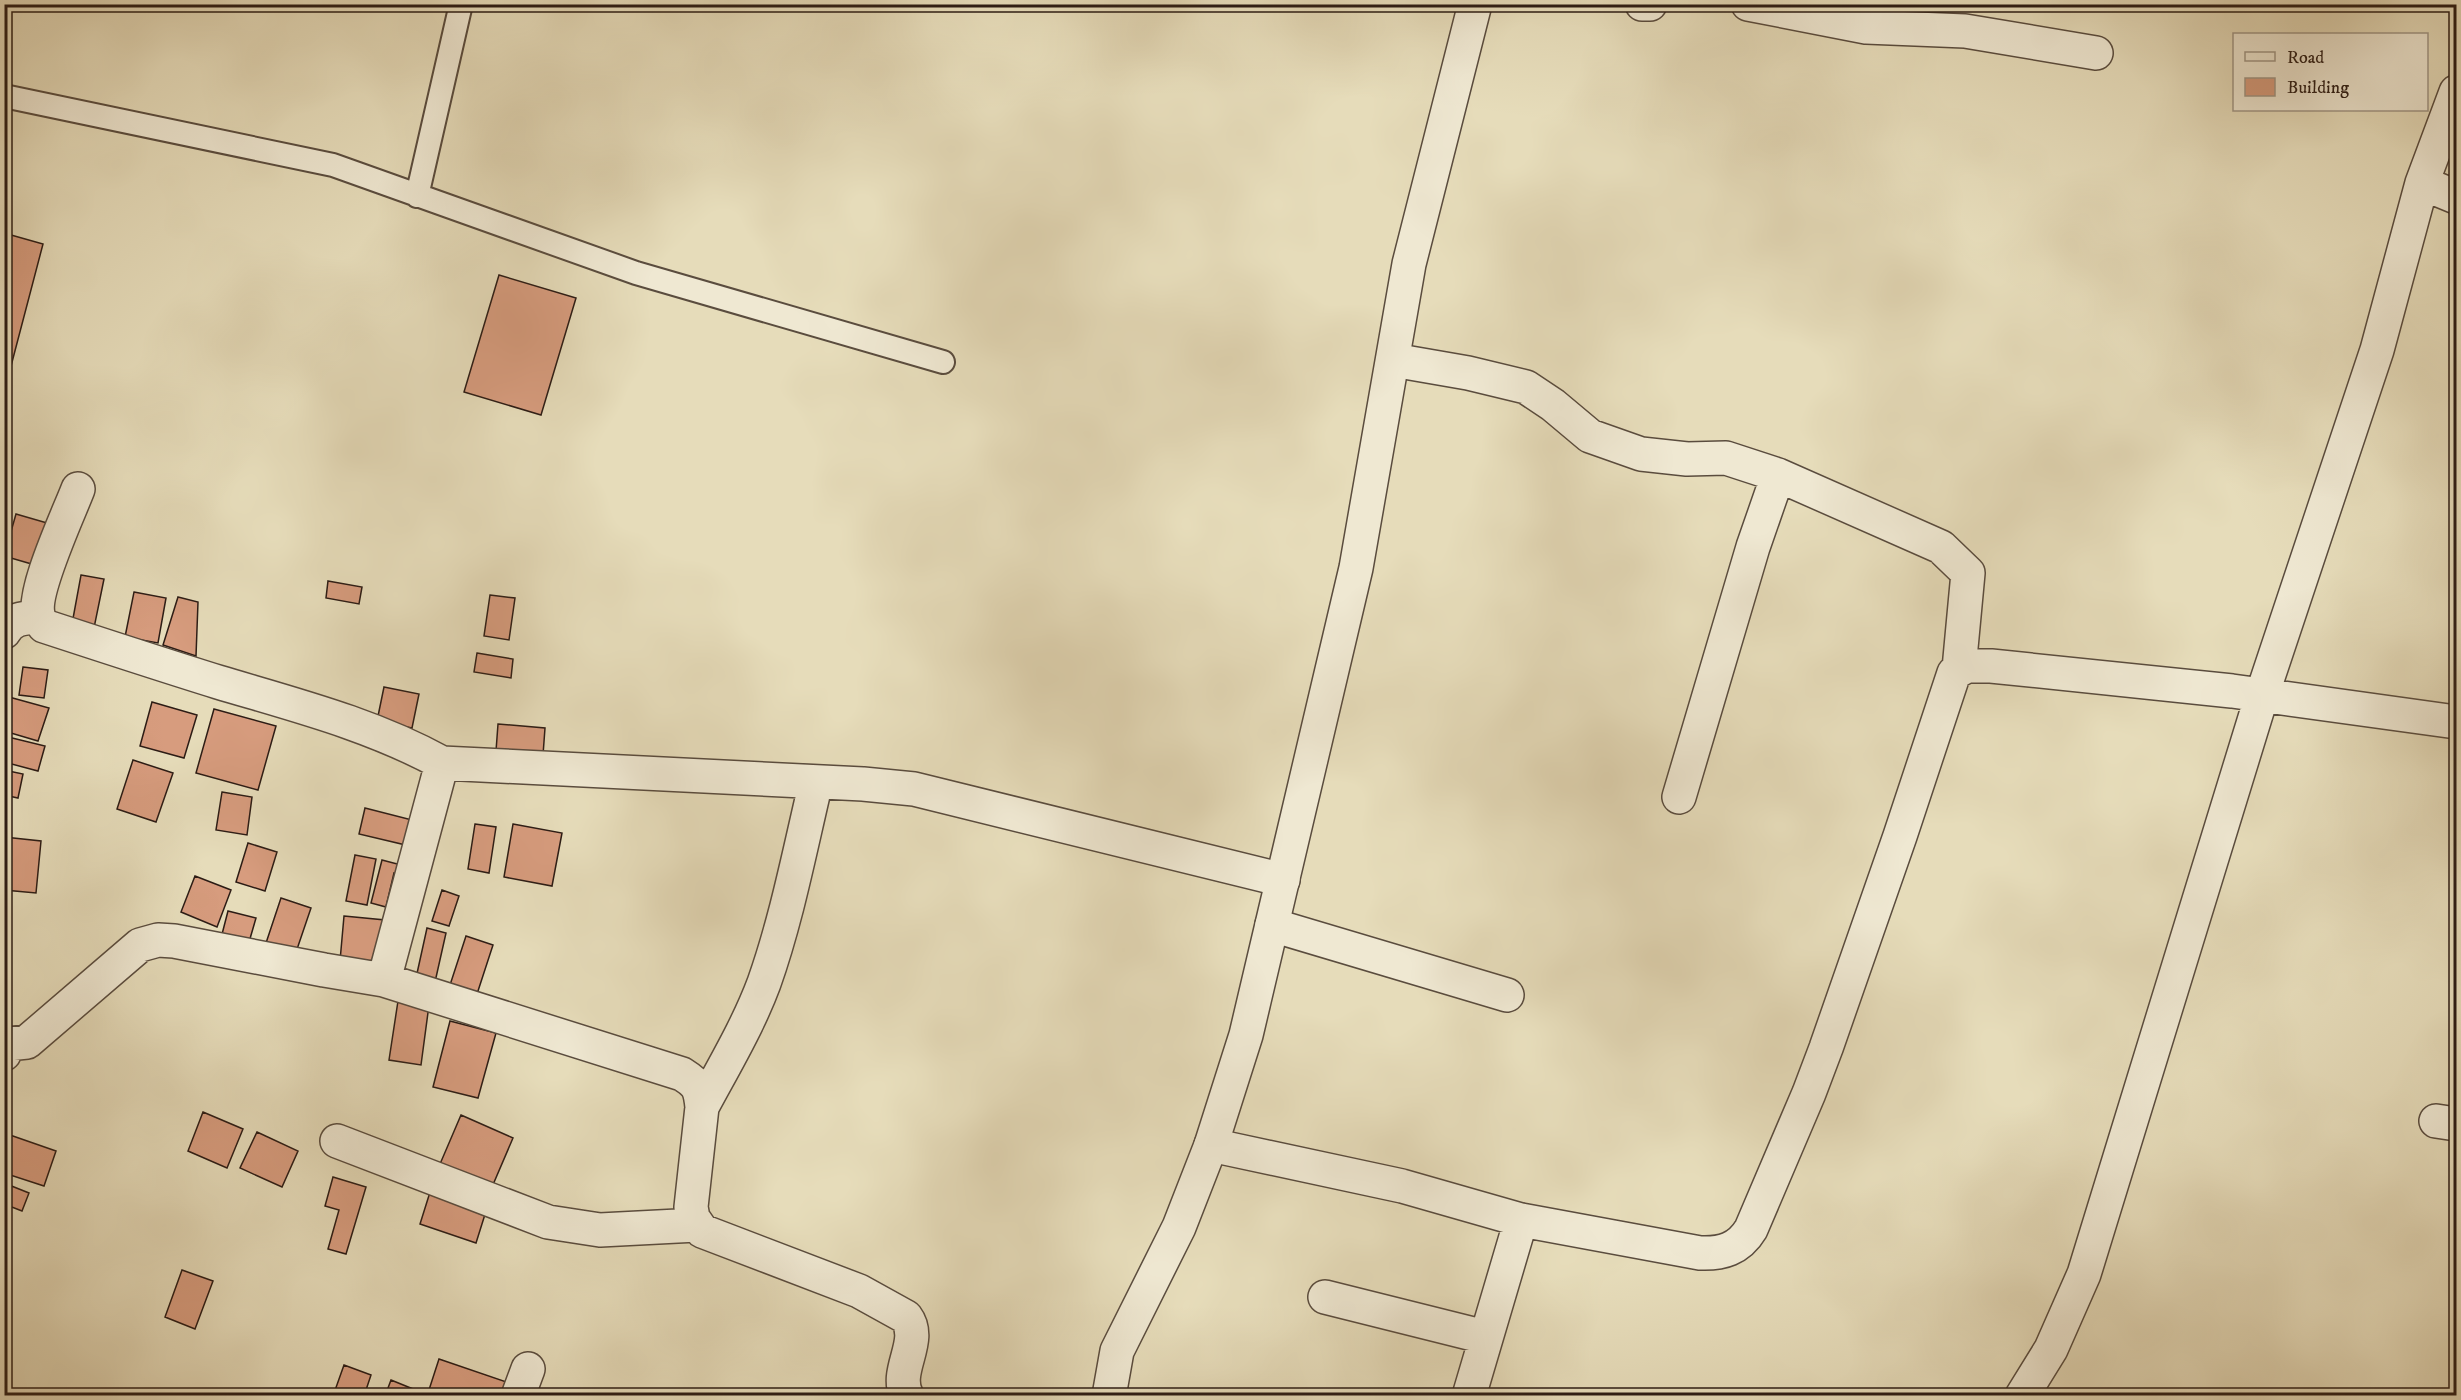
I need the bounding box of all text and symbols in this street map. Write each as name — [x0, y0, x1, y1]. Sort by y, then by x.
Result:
legend — [2233, 33, 2428, 111]
text: Road — [2287, 47, 2324, 69]
text: Building — [2287, 77, 2349, 99]

